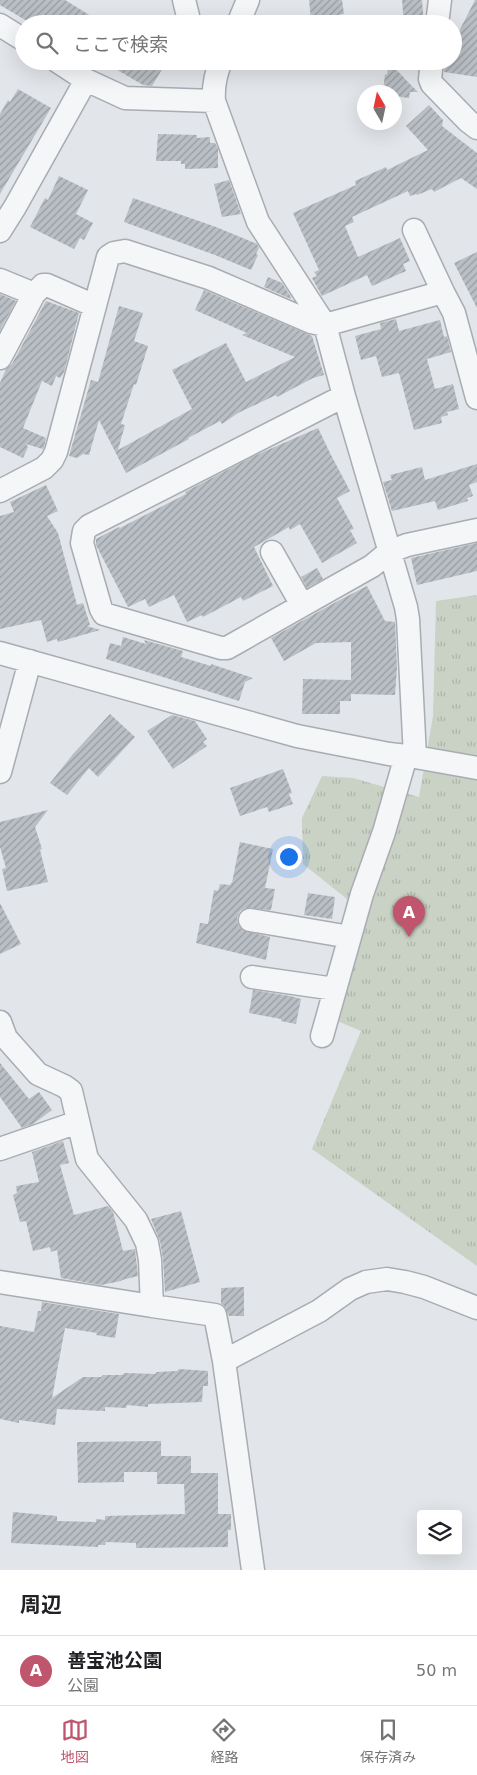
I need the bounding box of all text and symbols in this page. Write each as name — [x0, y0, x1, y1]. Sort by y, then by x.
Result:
search box — [15, 15, 462, 70]
icon: search — [33, 29, 61, 57]
text: ここで検索 — [73, 33, 168, 55]
north arrow — [357, 85, 402, 130]
your location — [276, 844, 302, 870]
pin: A — [393, 896, 425, 937]
map controls — [417, 1510, 462, 1555]
button: layers — [417, 1510, 462, 1555]
text: 周辺 — [20, 1593, 62, 1617]
text: 善宝池公園 — [67, 1649, 162, 1671]
text: A — [30, 1661, 42, 1680]
text: 50 m — [416, 1661, 457, 1680]
text: 公園 — [67, 1676, 99, 1695]
tab: 地図 — [61, 1716, 89, 1766]
tab: 経路 — [210, 1716, 238, 1766]
tab: 保存済み — [360, 1716, 416, 1766]

